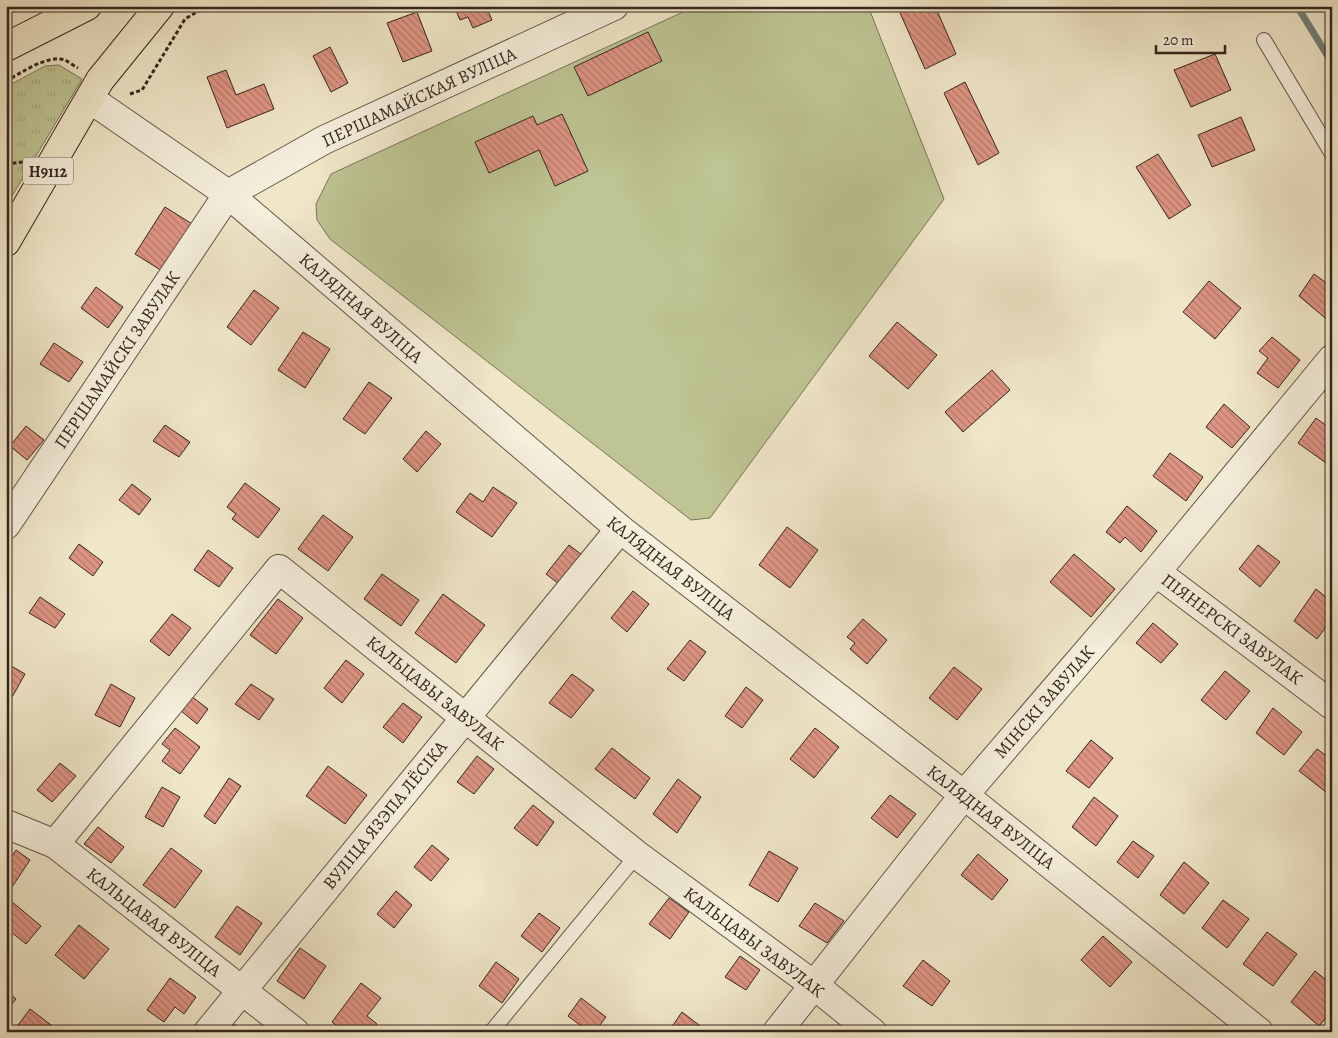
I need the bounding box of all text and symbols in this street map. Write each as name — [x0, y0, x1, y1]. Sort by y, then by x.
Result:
scale bar — [1156, 22, 1224, 54]
text: 20 m — [1163, 30, 1194, 50]
street label: ПЕРШАМАЙСКАЯ ВУЛІЦА — [318, 41, 520, 153]
road number: Н9112 — [23, 158, 73, 185]
street label: КАЛЯДНАЯ ВУЛІЦА — [294, 248, 428, 369]
street label: ПЕРШАМАЙСКІ ЗАВУЛАК — [49, 266, 186, 453]
street label: КАЛЯДНАЯ ВУЛІЦА — [602, 510, 741, 626]
street label: ПІЯНЕРСКІ ЗАВУЛАК — [1156, 568, 1308, 690]
street label: КАЛЬЦАВЫ ЗАВУЛАК — [361, 630, 509, 756]
street label: МІНСКІ ЗАВУЛАК — [988, 640, 1100, 763]
street label: ВУЛІЦА ЯЗЭПА ЛЁСІКА — [317, 735, 453, 895]
street label: КАЛЯДНАЯ ВУЛІЦА — [922, 759, 1061, 875]
street label: КАЛЬЦАВАЯ ВУЛІЦА — [82, 862, 227, 982]
street label: КАЛЬЦАВЫ ЗАВУЛАК — [679, 881, 830, 1003]

